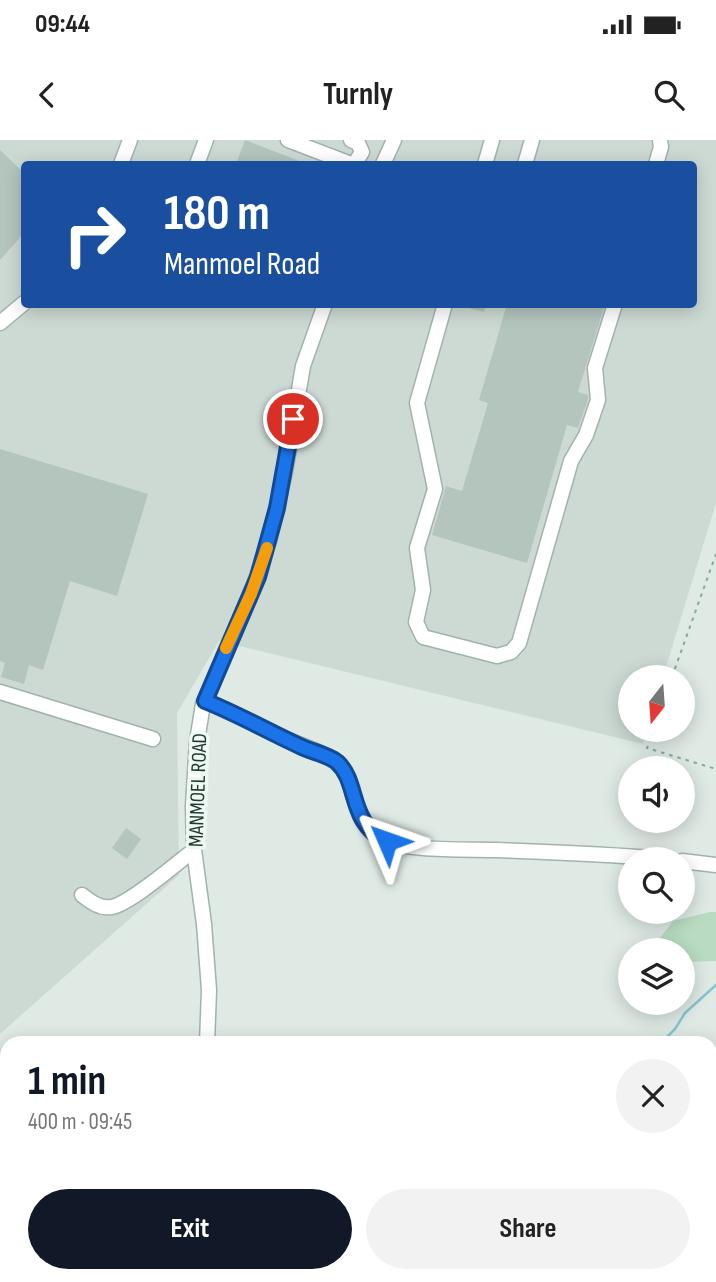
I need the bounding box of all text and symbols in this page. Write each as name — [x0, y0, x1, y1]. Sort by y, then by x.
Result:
text: 09:44 — [35, 9, 90, 40]
text: Turnly — [323, 75, 393, 114]
icon: back — [28, 76, 66, 114]
icon: search — [650, 76, 688, 114]
text: 180 m — [164, 185, 270, 244]
icon: right — [49, 189, 140, 280]
text: Manmoel Road — [164, 245, 320, 284]
pin — [263, 389, 323, 449]
icon: arrive — [274, 400, 312, 438]
north arrow — [618, 665, 695, 742]
map controls — [618, 665, 695, 1015]
street label: MANMOEL ROAD — [184, 733, 212, 847]
button: sound — [618, 756, 695, 833]
position arrow — [350, 804, 424, 878]
button: search — [618, 847, 695, 924]
button: layers — [618, 938, 695, 1015]
text: 1 min — [28, 1056, 106, 1107]
button: close — [616, 1059, 690, 1133]
text: 400 m · 09:45 — [28, 1108, 132, 1136]
button: Exit — [28, 1189, 352, 1269]
button: Share — [366, 1189, 690, 1269]

